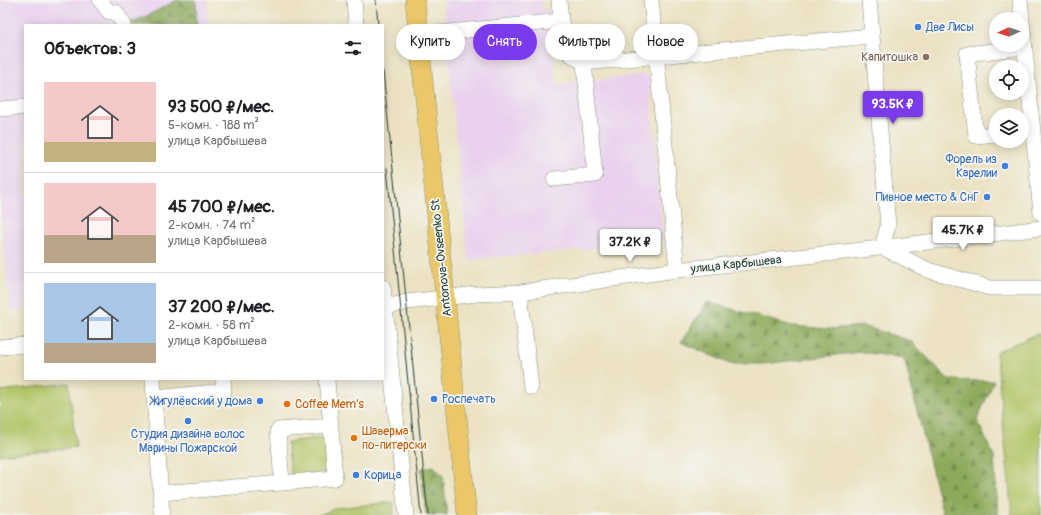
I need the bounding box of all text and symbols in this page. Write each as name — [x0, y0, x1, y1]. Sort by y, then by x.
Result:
north arrow — [989, 12, 1029, 52]
map controls — [989, 12, 1029, 148]
place label: Две Лисы — [925, 20, 974, 35]
marker: Две Лисы — [913, 22, 923, 32]
chip: Купить — [396, 24, 465, 60]
chip: Снять — [473, 24, 537, 60]
chip: Фильтры — [545, 24, 625, 60]
chip: Новое — [633, 24, 698, 60]
icon: filters — [342, 37, 364, 59]
text: Объектов: 3 — [44, 38, 136, 59]
place label: Капитошка — [861, 50, 918, 65]
marker: Капитошка — [921, 52, 931, 62]
button: locate — [989, 60, 1029, 100]
pin: 93.5K ₽ — [856, 91, 930, 125]
text: 93 500 ₽/мес. — [168, 96, 274, 117]
text: 93.5K ₽ — [872, 96, 914, 112]
icon: home — [76, 98, 124, 146]
button: layers — [989, 108, 1029, 148]
text: 5-комн. · 188 m² — [168, 117, 259, 133]
text: улица Карбышева — [168, 133, 267, 149]
place label: Форель из Карелии — [945, 152, 998, 181]
marker: Форель из Карелии — [1000, 161, 1010, 171]
place label: Пивное место & СнГ — [876, 190, 979, 205]
marker: Пивное место & СнГ — [982, 192, 992, 202]
text: 45 700 ₽/мес. — [168, 196, 275, 217]
street label: Antonova-Ovseenko St — [428, 198, 455, 317]
icon: home — [76, 199, 124, 247]
text: 2-комн. · 74 m² — [168, 217, 255, 233]
pin: 45.7K ₽ — [926, 217, 1000, 251]
text: 45.7K ₽ — [942, 222, 984, 238]
pin: 37.2K ₽ — [593, 229, 667, 263]
text: улица Карбышева — [168, 233, 267, 249]
text: 37.2K ₽ — [609, 234, 651, 250]
street label: улица Карбышева — [689, 252, 783, 277]
text: 37 200 ₽/мес. — [168, 296, 275, 317]
icon: home — [76, 299, 124, 347]
text: 2-комн. · 58 m² — [168, 317, 255, 333]
text: улица Карбышева — [168, 333, 267, 349]
place label: Роспечать — [442, 392, 496, 407]
place label: Жигулёвский у дома — [149, 394, 252, 409]
marker: Роспечать — [429, 394, 439, 404]
marker: Жигулёвский у дома — [255, 396, 265, 406]
place label: Coffee Mem's — [295, 397, 365, 412]
marker: Coffee Mem's — [282, 399, 292, 409]
marker: Студия дизайна волос Марины Пожарской — [183, 416, 193, 426]
place label: Шаверма по-питерски — [362, 424, 427, 453]
place label: Студия дизайна волос Марины Пожарской — [131, 427, 245, 456]
marker: Шаверма по-питерски — [349, 433, 359, 443]
place label: Корица — [364, 468, 402, 483]
marker: Корица — [351, 470, 361, 480]

